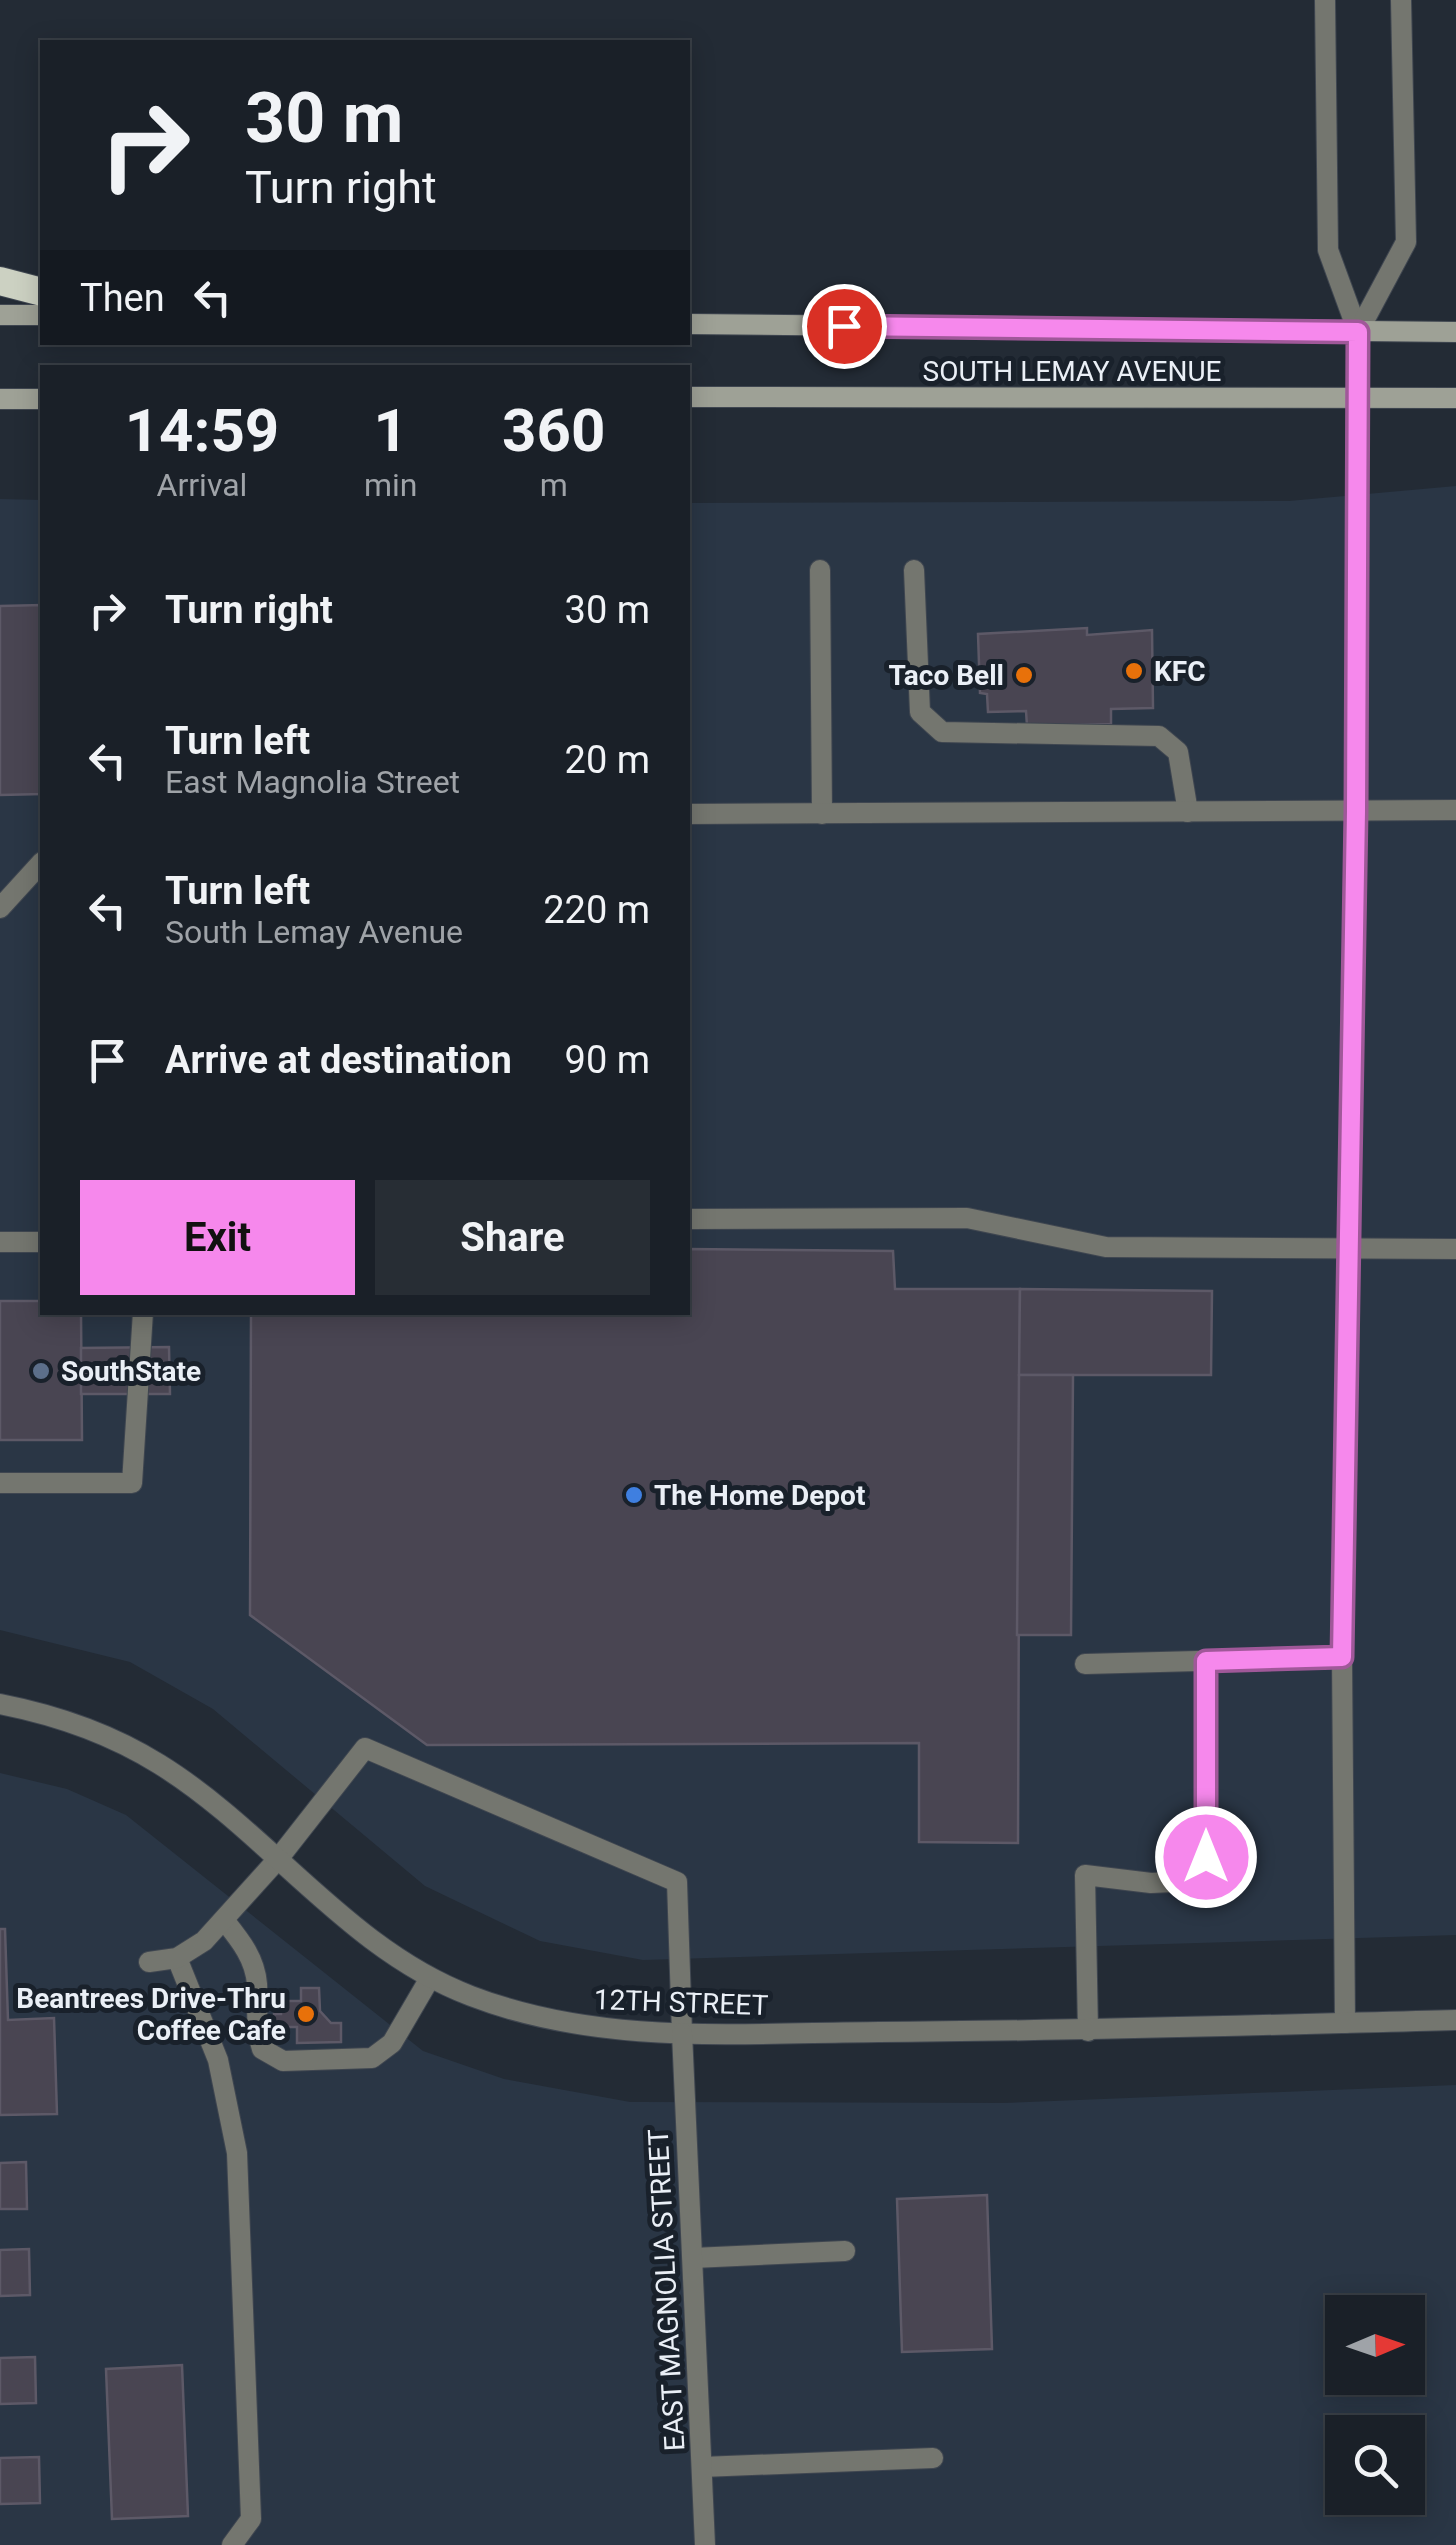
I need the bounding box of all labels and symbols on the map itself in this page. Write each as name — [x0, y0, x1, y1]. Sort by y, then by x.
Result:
pin — [802, 284, 887, 369]
street label: SOUTH LEMAY AVENUE — [923, 355, 1221, 388]
place label: KFC — [1154, 655, 1206, 688]
place label: Taco Bell — [889, 659, 1004, 692]
marker: KFC — [1123, 660, 1145, 682]
marker: Taco Bell — [1013, 664, 1035, 686]
place label: SouthState — [61, 1355, 201, 1388]
marker: SouthState — [30, 1360, 52, 1382]
place label: The Home Depot — [654, 1479, 865, 1512]
marker: The Home Depot — [623, 1484, 645, 1506]
position arrow — [1154, 1805, 1258, 1909]
place label: Beantrees Drive-Thru Coffee Cafe — [16, 1982, 286, 2047]
street label: 12TH STREET — [593, 1983, 769, 2022]
marker: Beantrees Drive-Thru Coffee Cafe — [295, 2003, 317, 2025]
street label: EAST MAGNOLIA STREET — [642, 2128, 691, 2452]
north arrow — [1325, 2295, 1425, 2395]

